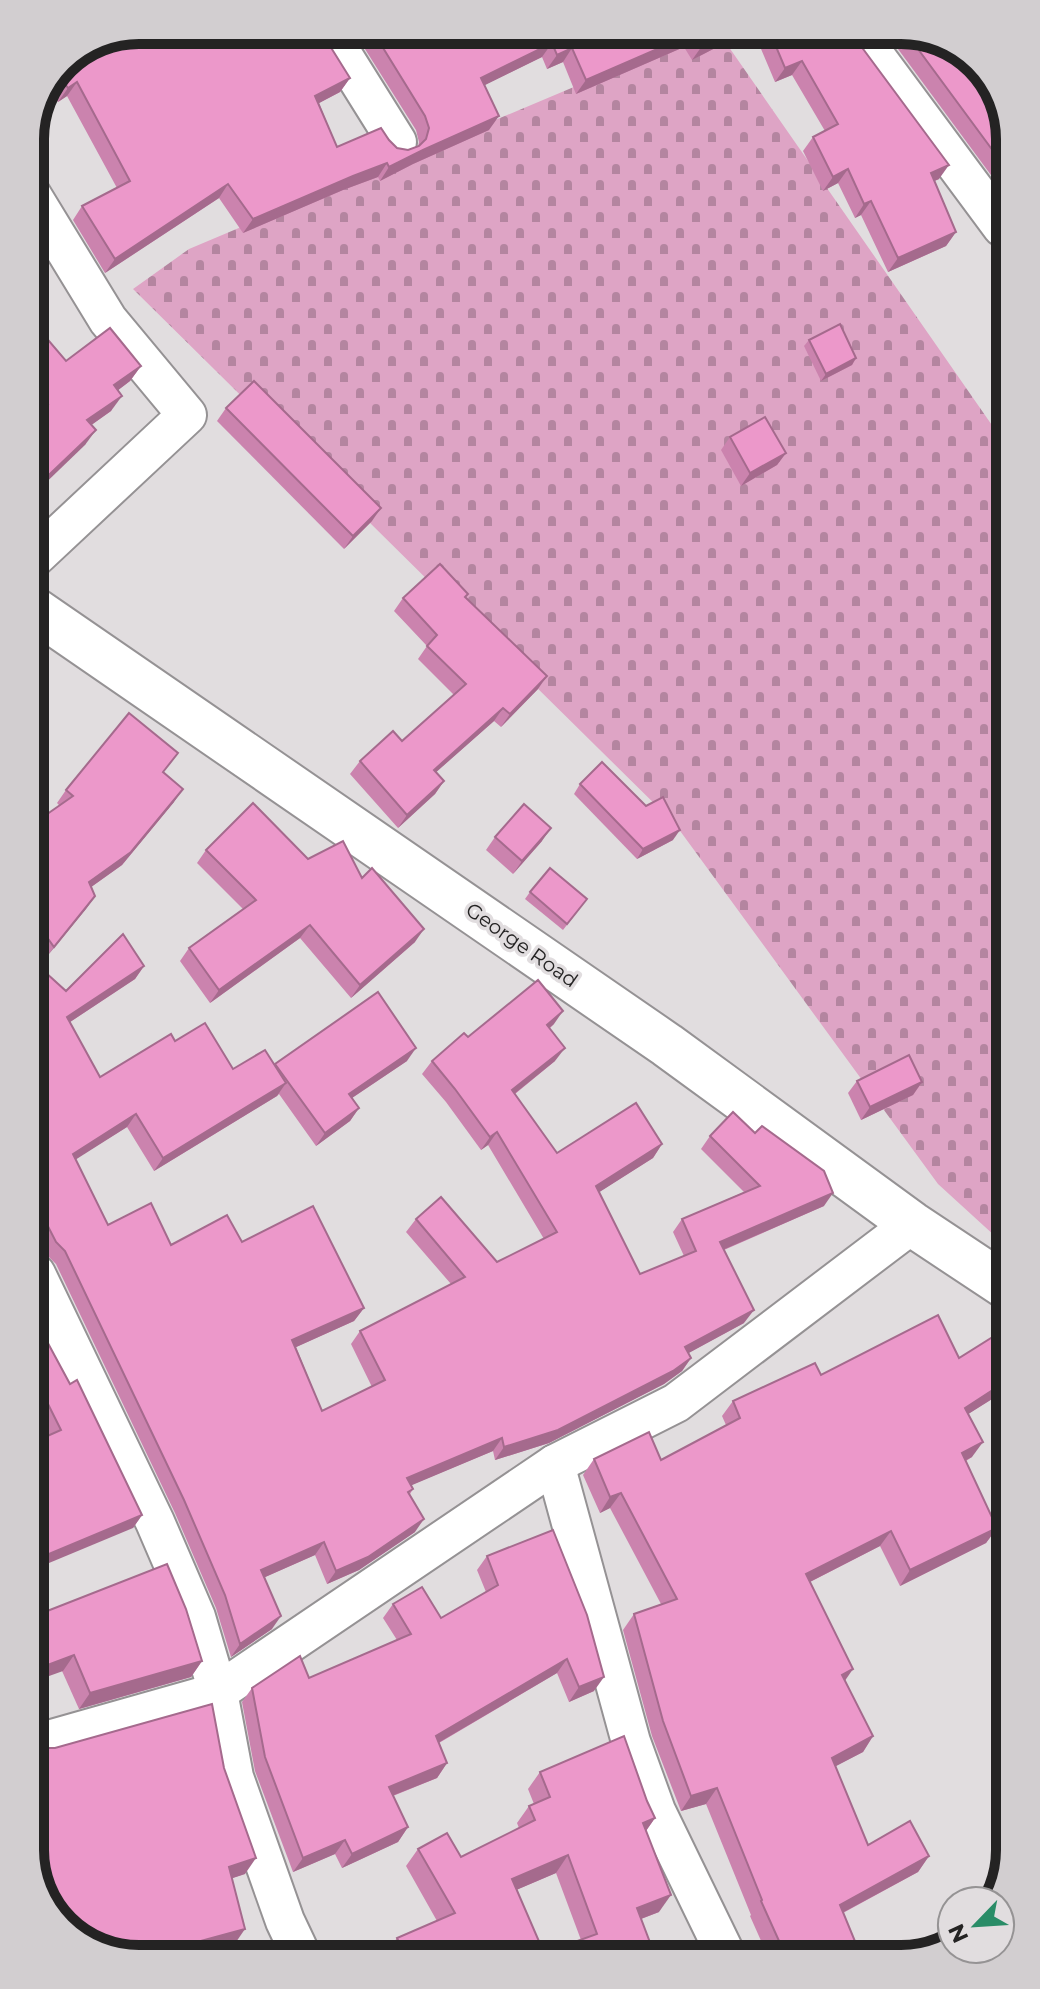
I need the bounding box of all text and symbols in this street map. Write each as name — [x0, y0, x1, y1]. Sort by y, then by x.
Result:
street label: George Road — [461, 898, 583, 992]
north arrow — [936, 1885, 1016, 1965]
text: N — [942, 1919, 974, 1947]

